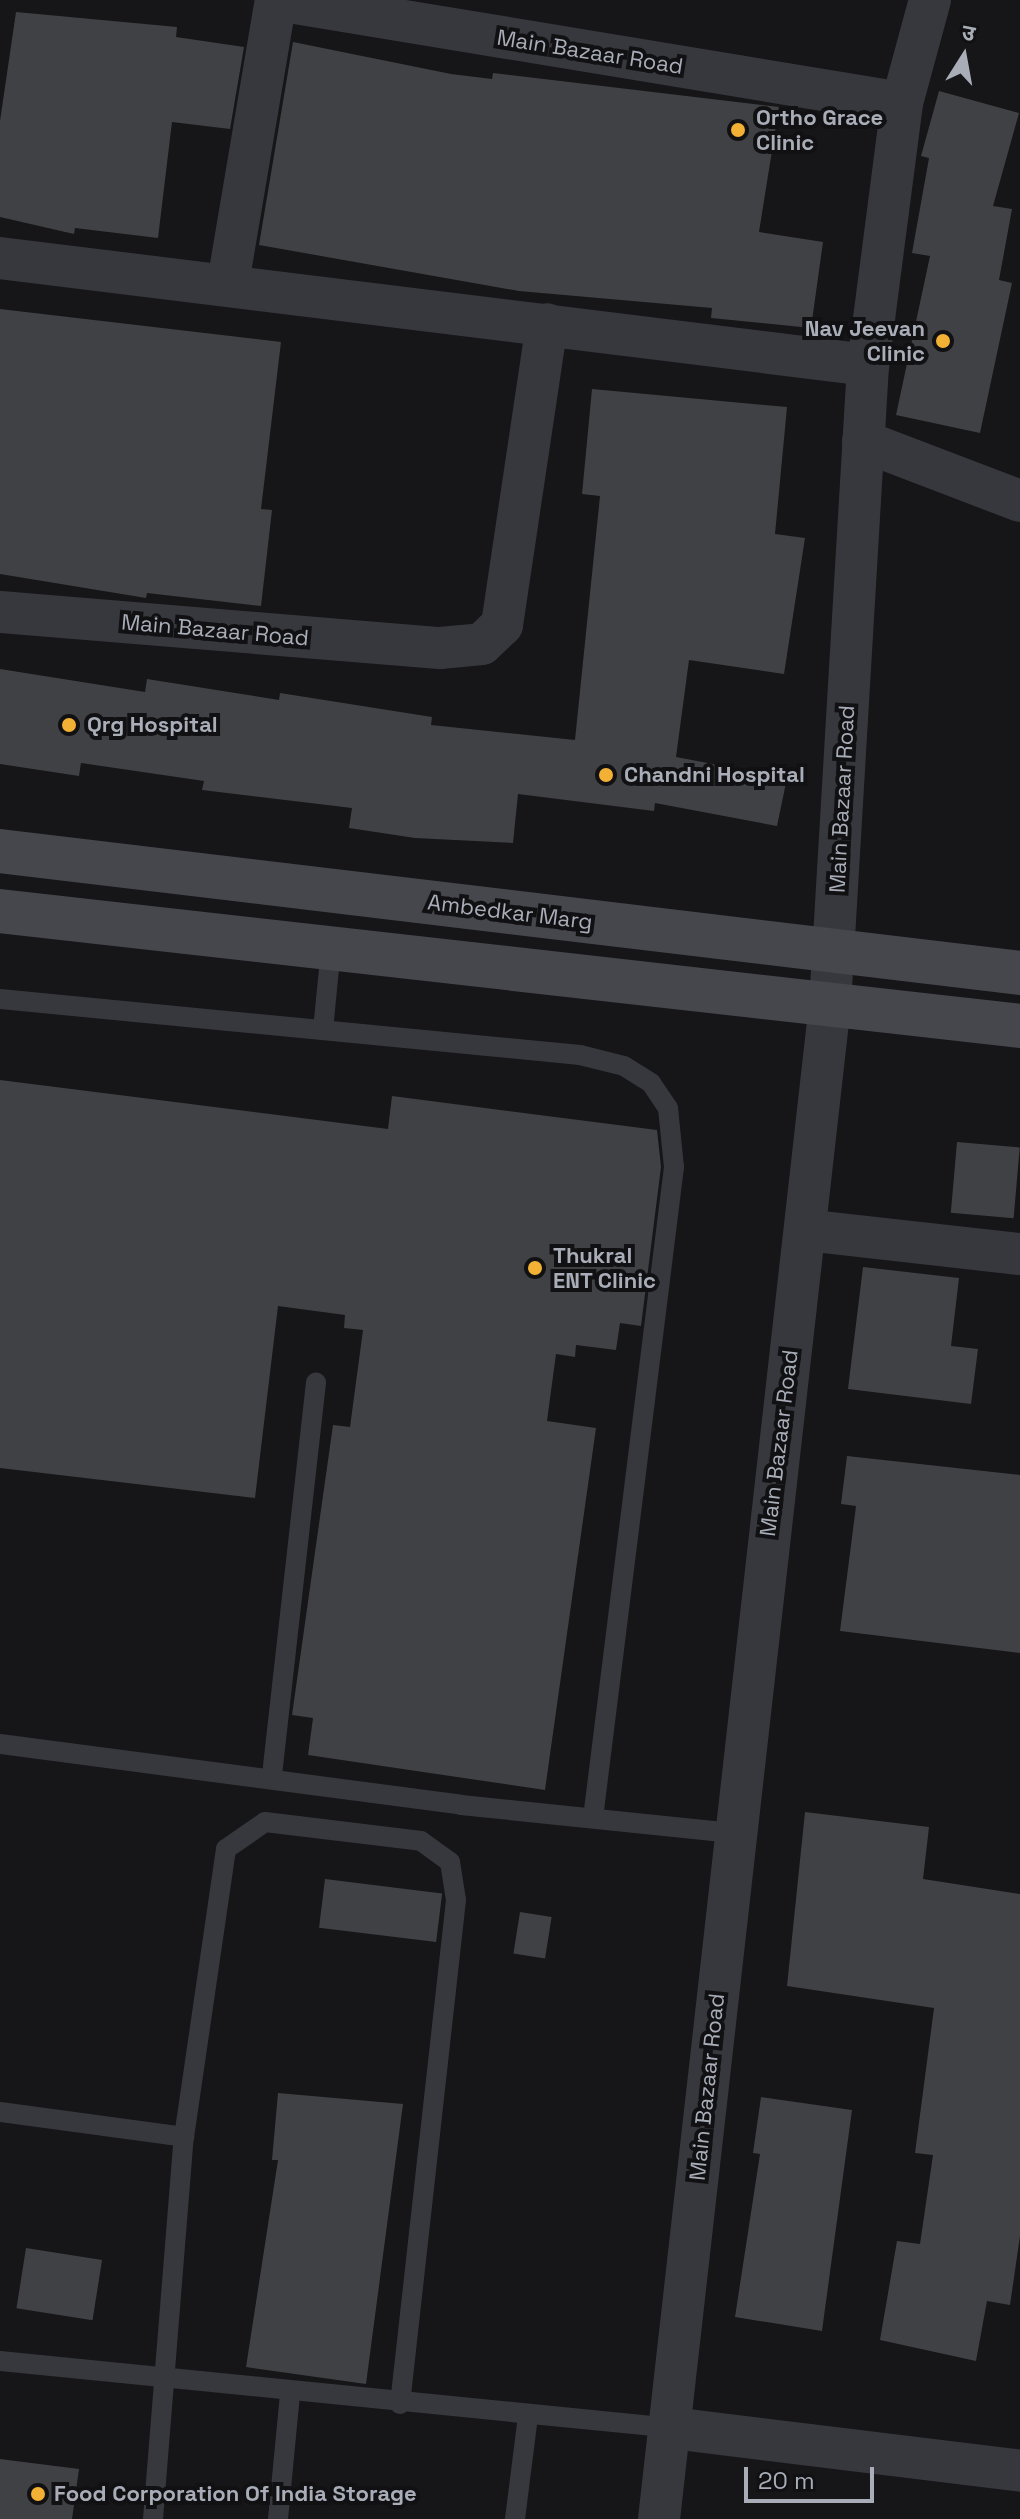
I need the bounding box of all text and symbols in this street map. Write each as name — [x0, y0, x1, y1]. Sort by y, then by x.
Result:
north arrow — [924, 16, 1004, 96]
text: उ — [960, 17, 978, 47]
street label: Main Bazaar Road — [495, 24, 685, 80]
place label: Ortho Grace Clinic — [756, 104, 883, 156]
marker: Ortho Grace Clinic — [727, 119, 749, 141]
place label: Nav Jeevan Clinic — [805, 315, 925, 366]
marker: Nav Jeevan Clinic — [932, 330, 954, 352]
street label: Main Bazaar Road — [120, 609, 310, 651]
street label: Main Bazaar Road — [824, 704, 860, 894]
place label: Qrg Hospital — [87, 712, 218, 738]
marker: Qrg Hospital — [58, 714, 80, 736]
place label: Chandni Hospital — [624, 762, 805, 788]
marker: Chandni Hospital — [595, 764, 617, 786]
street label: Ambedkar Marg — [426, 889, 594, 935]
place label: Thukral ENT Clinic — [553, 1242, 657, 1294]
marker: Thukral ENT Clinic — [524, 1257, 546, 1279]
street label: Main Bazaar Road — [754, 1348, 804, 1538]
street label: Main Bazaar Road — [684, 1992, 730, 2182]
scale bar — [748, 2451, 878, 2501]
text: 20 m — [758, 2465, 815, 2496]
place label: Food Corporation Of India Storage — [54, 2481, 417, 2507]
marker: Food Corporation Of India Storage — [29, 2485, 47, 2503]

